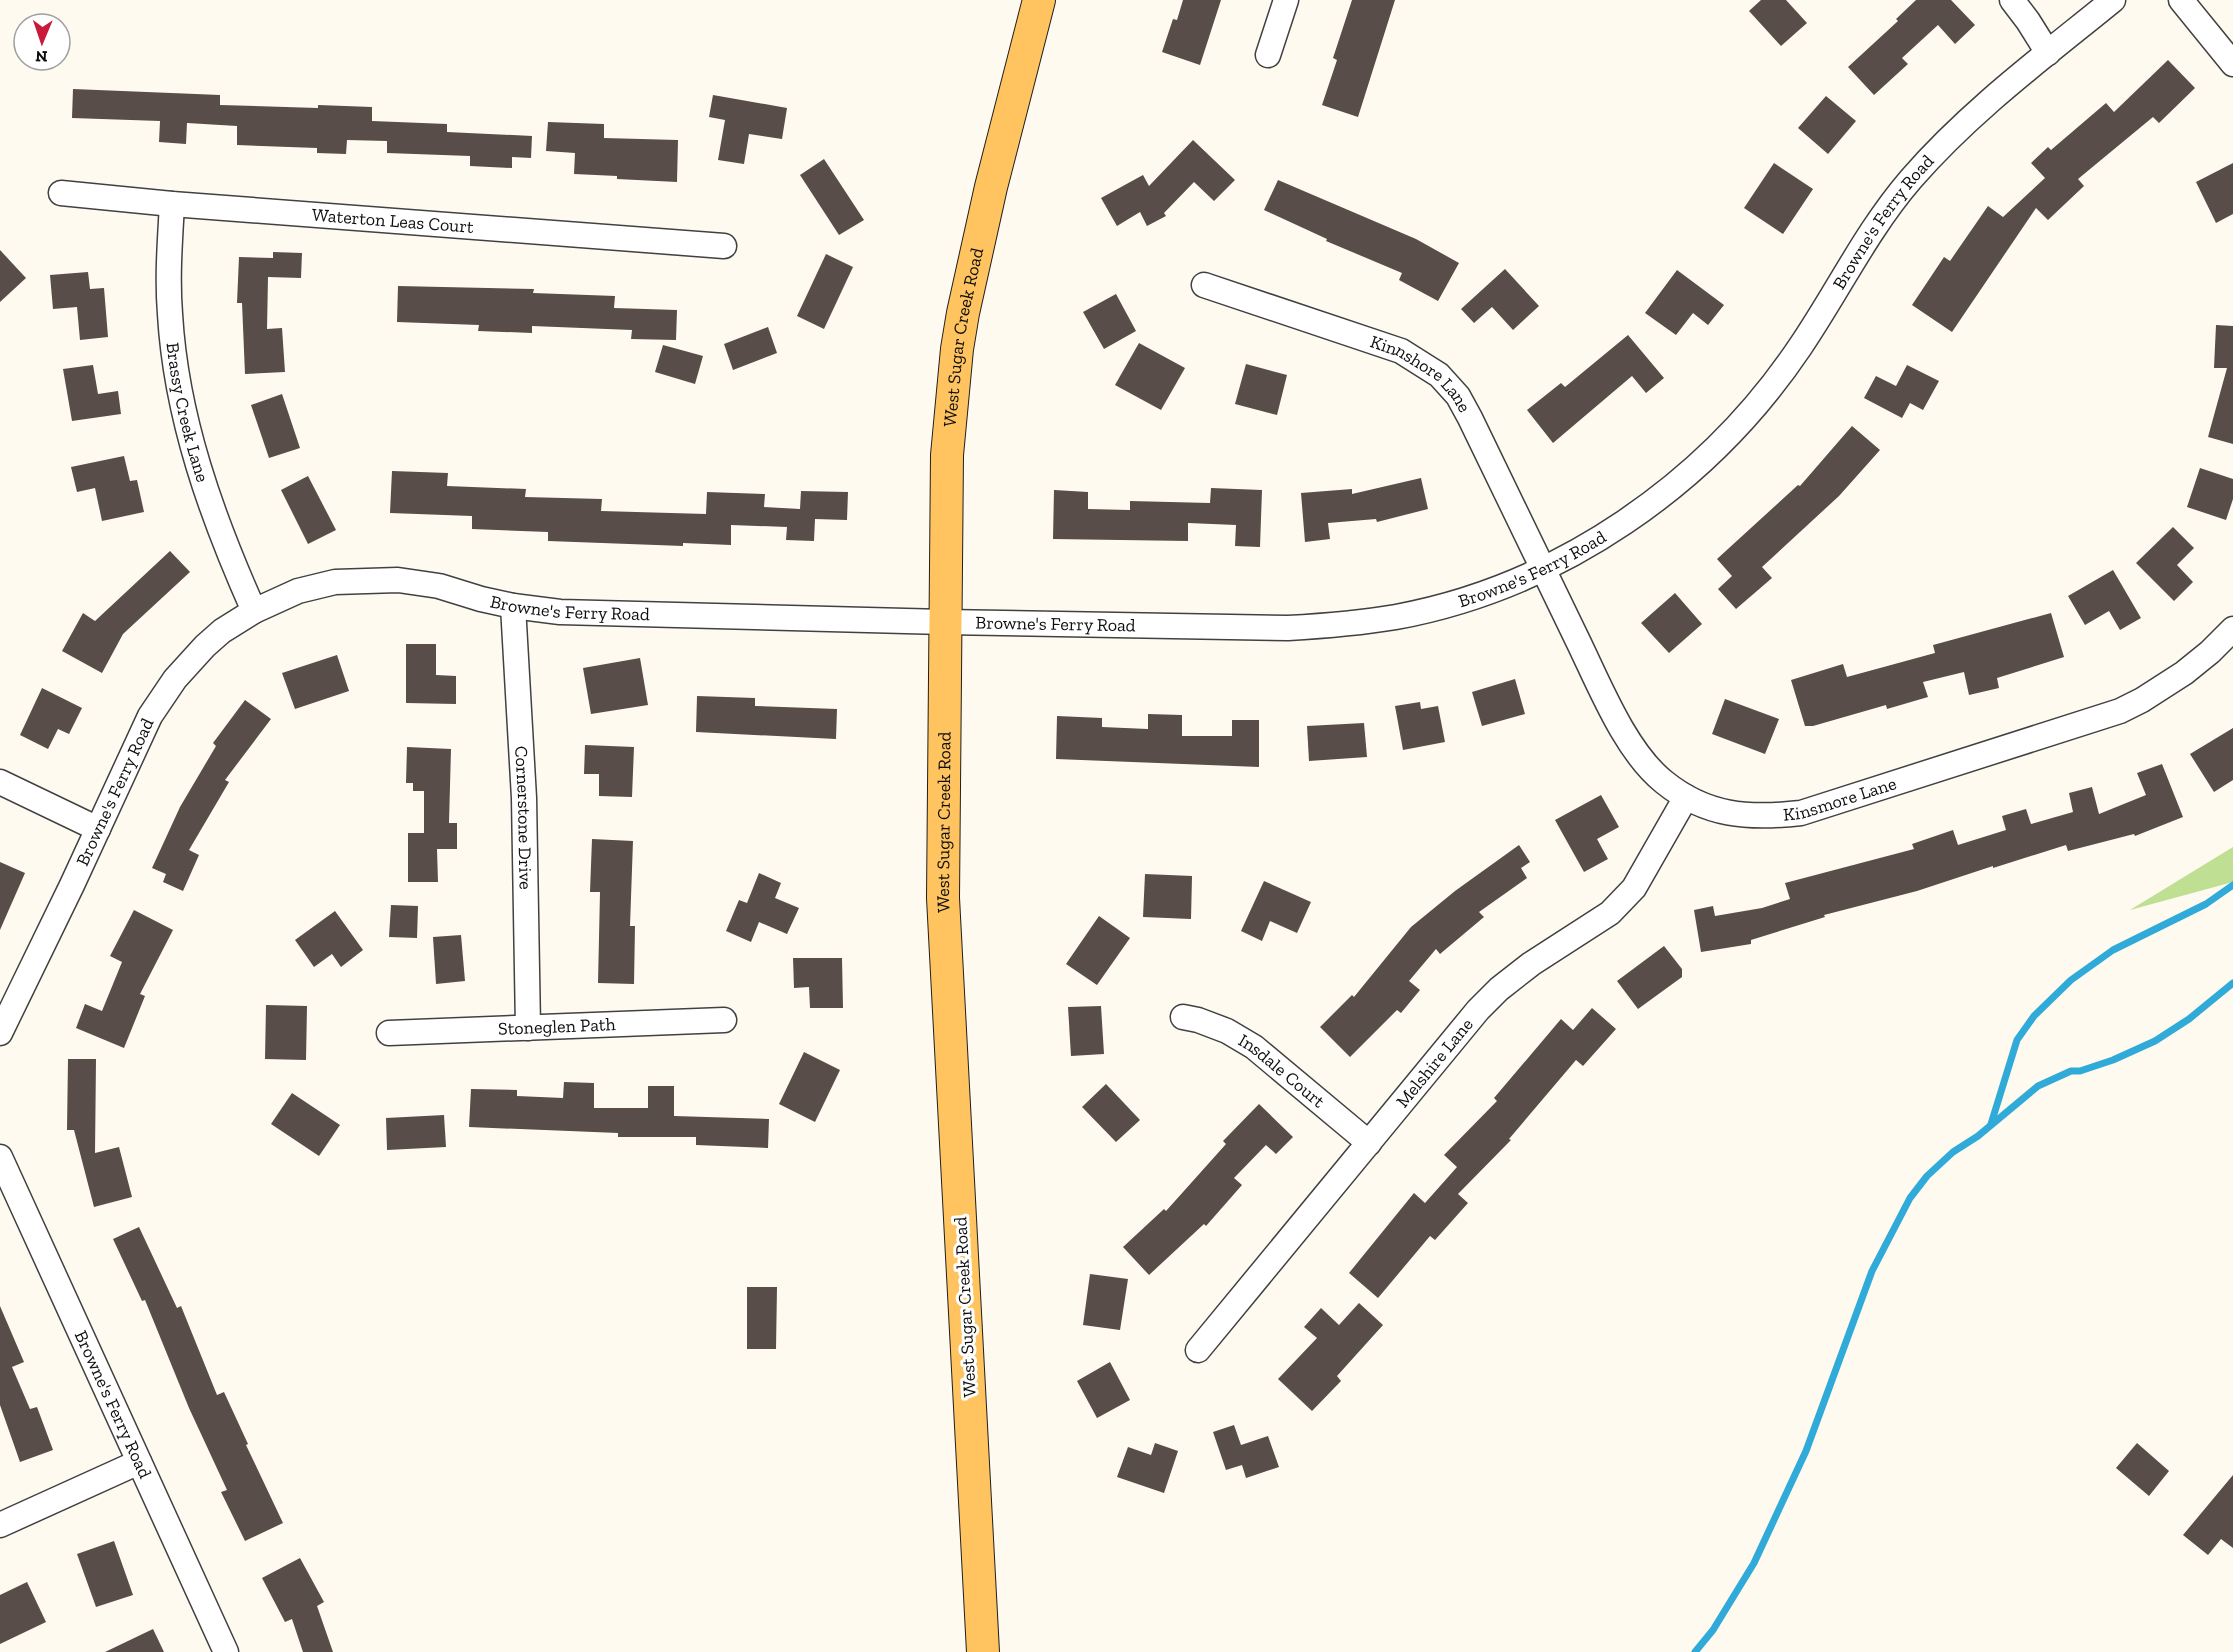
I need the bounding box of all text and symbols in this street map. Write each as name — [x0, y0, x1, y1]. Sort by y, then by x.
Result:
north arrow — [12, 12, 72, 72]
text: N — [35, 47, 48, 66]
street label: Browne's Ferry Road — [1828, 150, 1938, 293]
street label: Waterton Leas Court — [311, 204, 475, 238]
street label: West Sugar Creek Road — [939, 246, 988, 428]
street label: Kinnshore Lane — [1367, 330, 1476, 416]
street label: Brassy Creek Lane — [161, 341, 214, 485]
street label: Browne's Ferry Road — [1456, 526, 1610, 612]
street label: Browne's Ferry Road — [488, 590, 650, 625]
street label: Browne's Ferry Road — [975, 612, 1136, 636]
street label: Browne's Ferry Road — [71, 715, 159, 869]
street label: West Sugar Creek Road — [932, 731, 956, 913]
street label: Cornerstone Drive — [510, 745, 537, 890]
street label: Kinsmore Lane — [1782, 772, 1899, 826]
street label: Stoneglen Path — [498, 1013, 616, 1040]
street label: Melshire Lane — [1391, 1014, 1478, 1112]
street label: Insdale Court — [1234, 1029, 1330, 1113]
street label: West Sugar Creek Road — [949, 1216, 981, 1398]
street label: Browne's Ferry Road — [70, 1327, 156, 1482]

